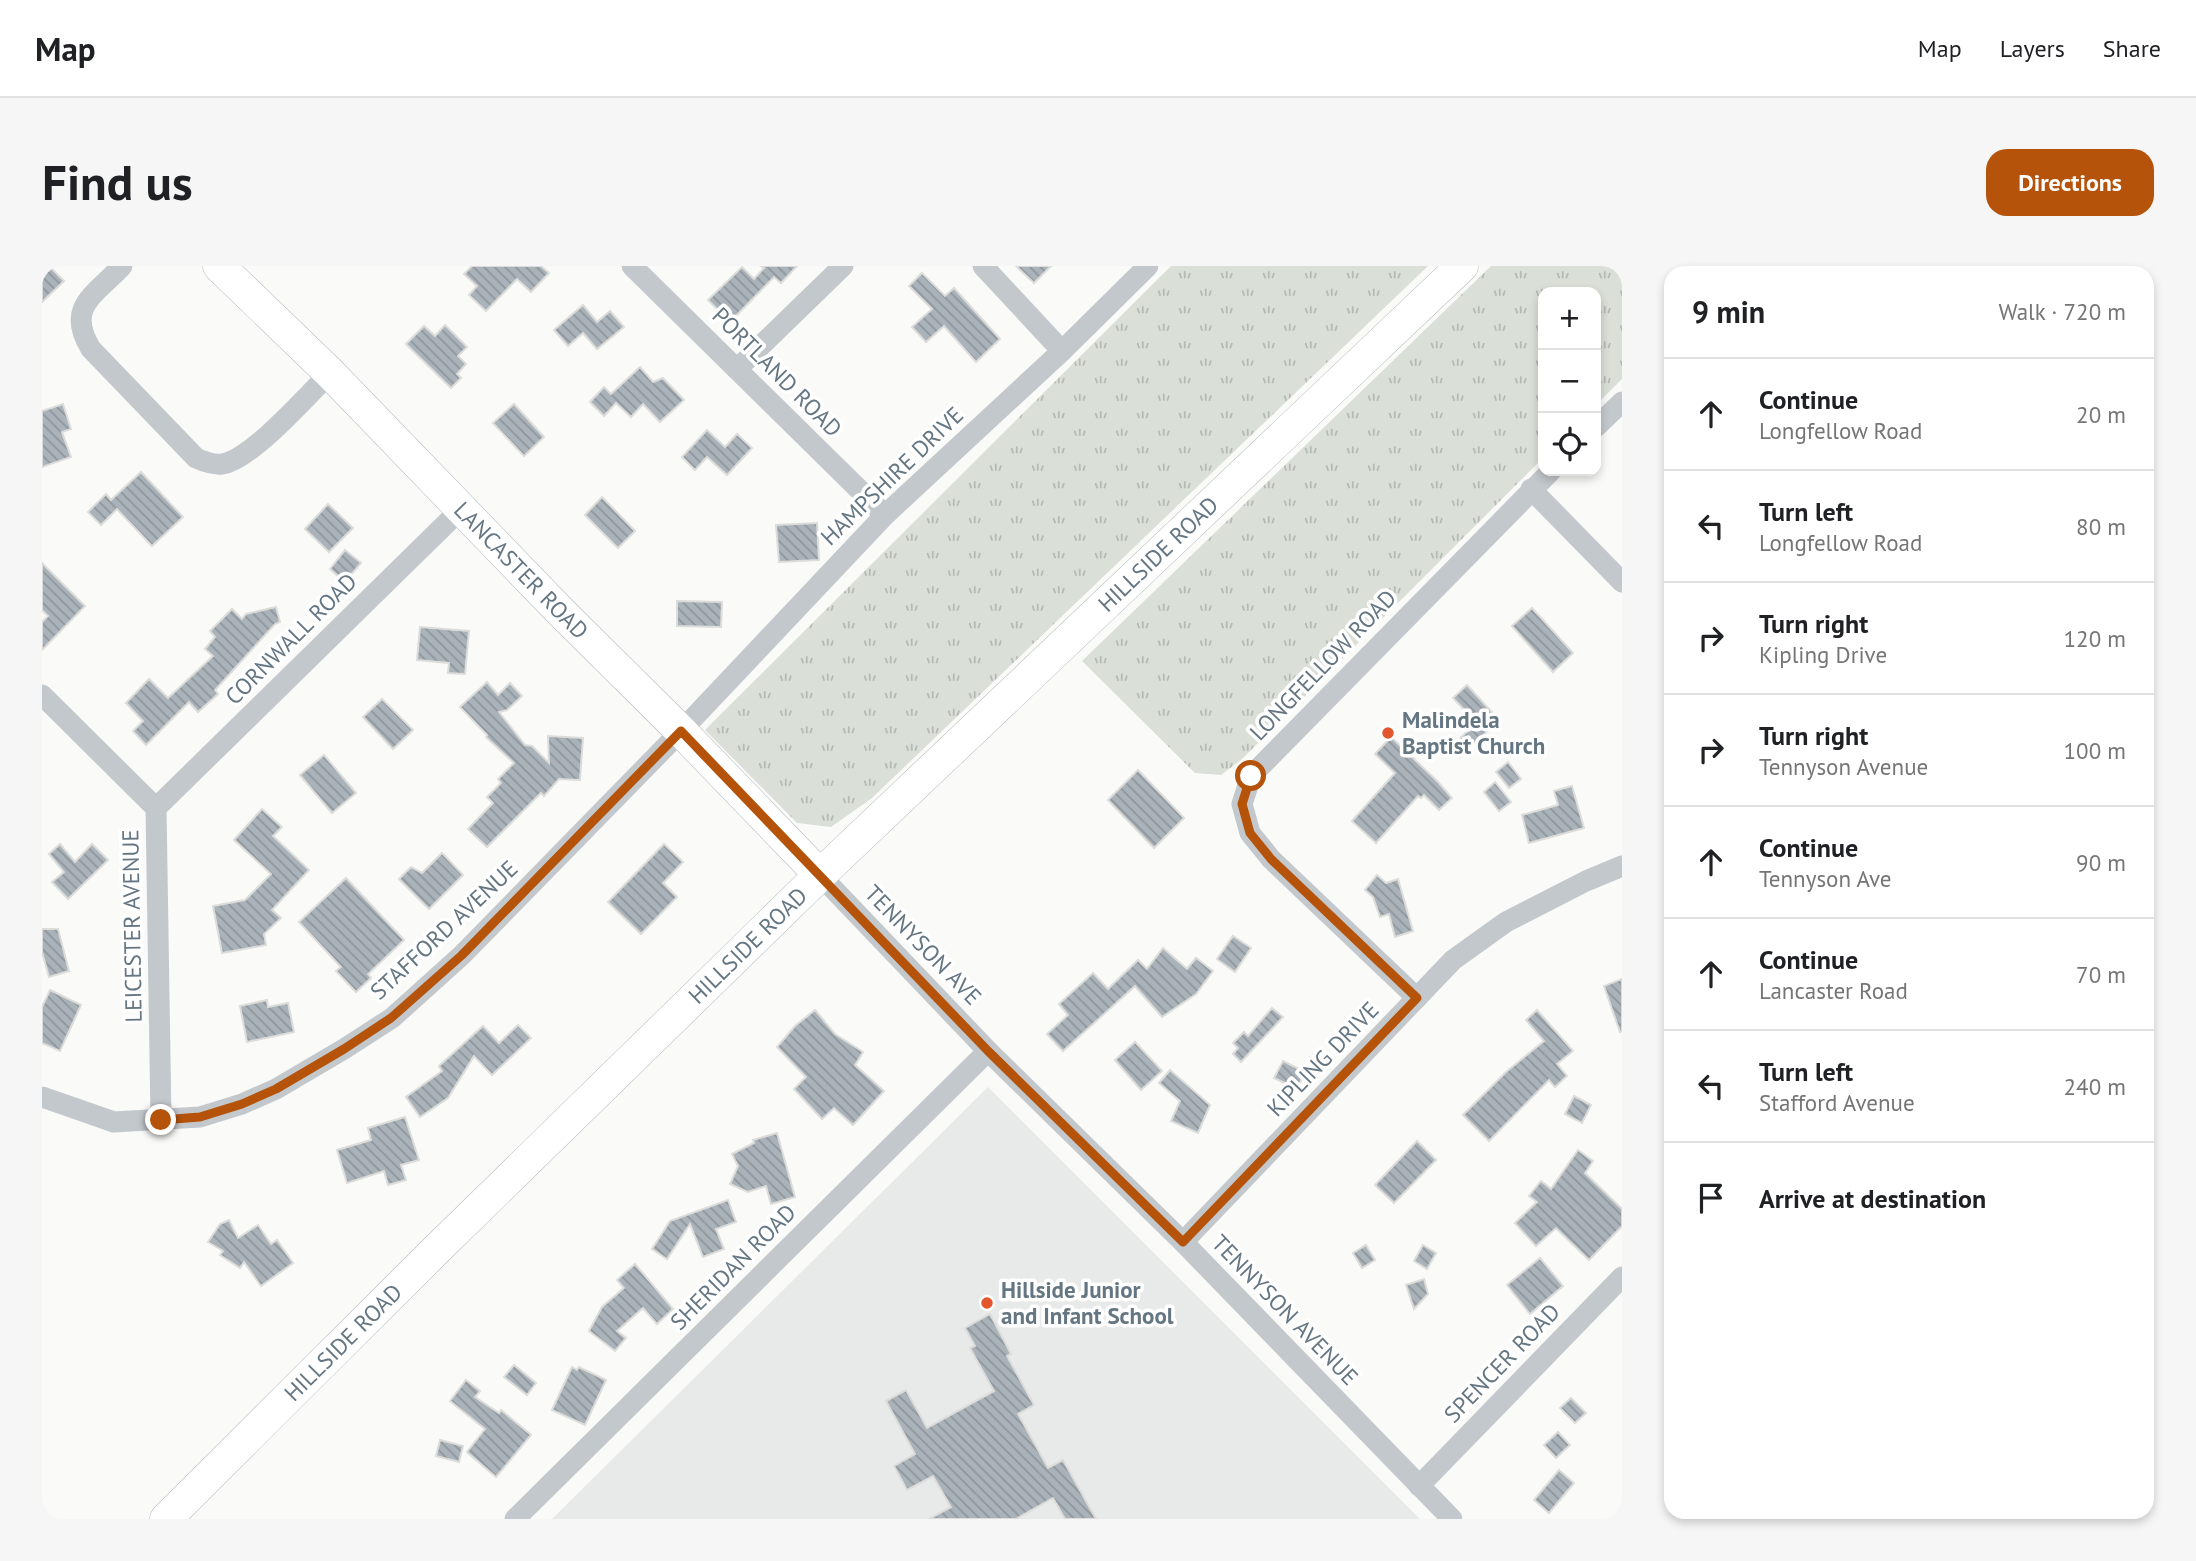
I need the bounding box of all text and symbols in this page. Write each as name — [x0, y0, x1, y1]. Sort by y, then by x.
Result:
text: Map — [35, 27, 96, 70]
text: Map — [1918, 33, 1962, 64]
text: Layers — [2000, 33, 2065, 64]
text: Share — [2103, 33, 2161, 64]
button: Directions — [1986, 149, 2154, 216]
text: Find us — [42, 150, 193, 214]
map controls — [1538, 287, 1601, 476]
button: + — [1538, 287, 1601, 350]
text: 9 min — [1692, 292, 1765, 331]
text: Walk · 720 m — [1999, 297, 2126, 326]
street label: PORTLAND ROAD — [706, 301, 848, 443]
button: − — [1538, 350, 1601, 413]
text: Continue — [1759, 383, 1858, 416]
icon: ahead — [1692, 395, 1730, 433]
street label: HAMPSHIRE DRIVE — [814, 400, 969, 551]
text: 20 m — [2076, 400, 2126, 429]
button: locate — [1538, 413, 1601, 476]
text: Longfellow Road — [1759, 416, 1922, 445]
street label: HILLSIDE ROAD — [1092, 490, 1224, 618]
street label: LANCASTER ROAD — [448, 495, 595, 645]
text: Turn left — [1759, 495, 1853, 528]
icon: left — [1692, 507, 1730, 545]
text: 80 m — [2076, 512, 2126, 541]
text: Longfellow Road — [1759, 528, 1922, 557]
street label: CORNWALL ROAD — [219, 567, 363, 711]
street label: LONGFELLOW ROAD — [1243, 583, 1402, 746]
text: Turn right — [1759, 607, 1868, 640]
icon: right — [1692, 619, 1730, 657]
text: 120 m — [2064, 624, 2126, 653]
text: Kipling Drive — [1759, 640, 1887, 669]
place label: Malindela Baptist Church — [1402, 705, 1545, 760]
text: Turn right — [1759, 719, 1868, 752]
marker: Malindela Baptist Church — [1380, 725, 1396, 741]
icon: right — [1692, 731, 1730, 769]
text: 100 m — [2064, 736, 2126, 765]
text: Tennyson Avenue — [1759, 752, 1928, 781]
route start — [1235, 760, 1266, 791]
street label: LEICESTER AVENUE — [115, 829, 148, 1023]
text: Continue — [1759, 831, 1858, 864]
icon: ahead — [1692, 843, 1730, 881]
text: 90 m — [2076, 848, 2126, 877]
street label: STAFFORD AVENUE — [364, 854, 523, 1005]
text: Tennyson Ave — [1759, 864, 1892, 893]
street label: TENNYSON AVE — [859, 879, 988, 1011]
street label: HILLSIDE ROAD — [682, 881, 813, 1010]
text: Continue — [1759, 943, 1858, 976]
icon: ahead — [1692, 955, 1730, 993]
text: 70 m — [2076, 960, 2126, 989]
text: Lancaster Road — [1759, 976, 1908, 1005]
street label: KIPLING DRIVE — [1261, 995, 1385, 1122]
text: Turn left — [1759, 1055, 1853, 1088]
icon: left — [1692, 1067, 1730, 1105]
text: 240 m — [2064, 1072, 2126, 1101]
text: Stafford Avenue — [1759, 1088, 1915, 1117]
route end — [145, 1104, 176, 1135]
icon: arrive — [1692, 1179, 1730, 1217]
text: Arrive at destination — [1759, 1182, 1986, 1215]
street label: SHERIDAN ROAD — [664, 1198, 802, 1336]
street label: TENNYSON AVENUE — [1206, 1228, 1365, 1391]
place label: Hillside Junior and Infant School — [1001, 1275, 1174, 1330]
street label: HILLSIDE ROAD — [278, 1277, 408, 1407]
marker: Hillside Junior and Infant School — [979, 1295, 995, 1311]
street label: SPENCER ROAD — [1438, 1297, 1566, 1428]

